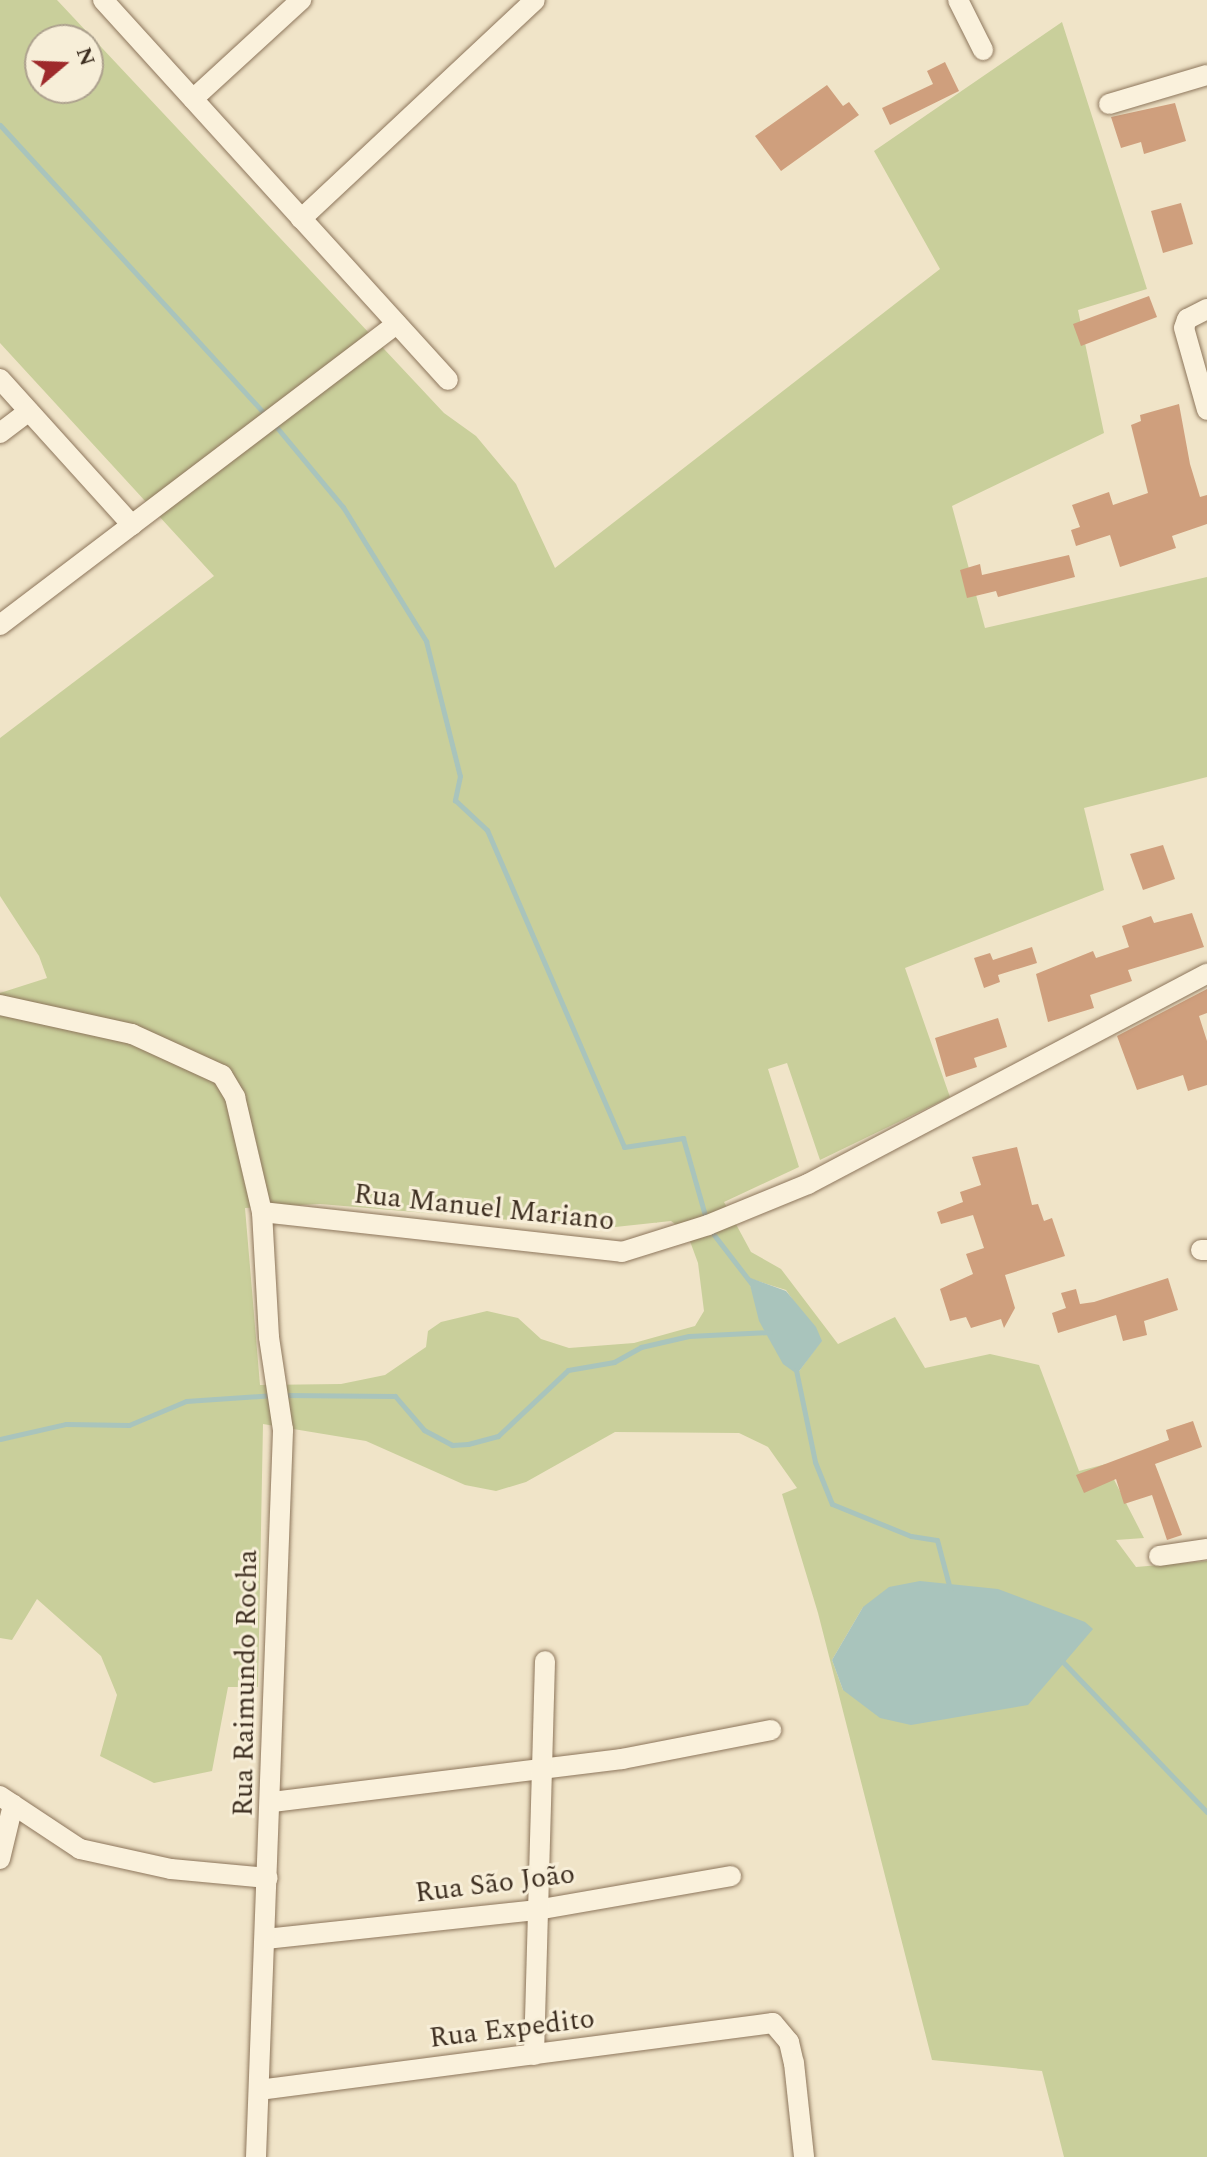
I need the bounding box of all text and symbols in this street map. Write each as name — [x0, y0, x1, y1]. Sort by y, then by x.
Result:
north arrow — [24, 24, 104, 104]
text: N — [67, 43, 104, 71]
street label: Rua Manuel Mariano — [352, 1178, 616, 1238]
street label: Rua Raimundo Rocha — [227, 1549, 265, 1817]
street label: Rua São João — [413, 1858, 577, 1910]
street label: Rua Expedito — [428, 2002, 596, 2056]

